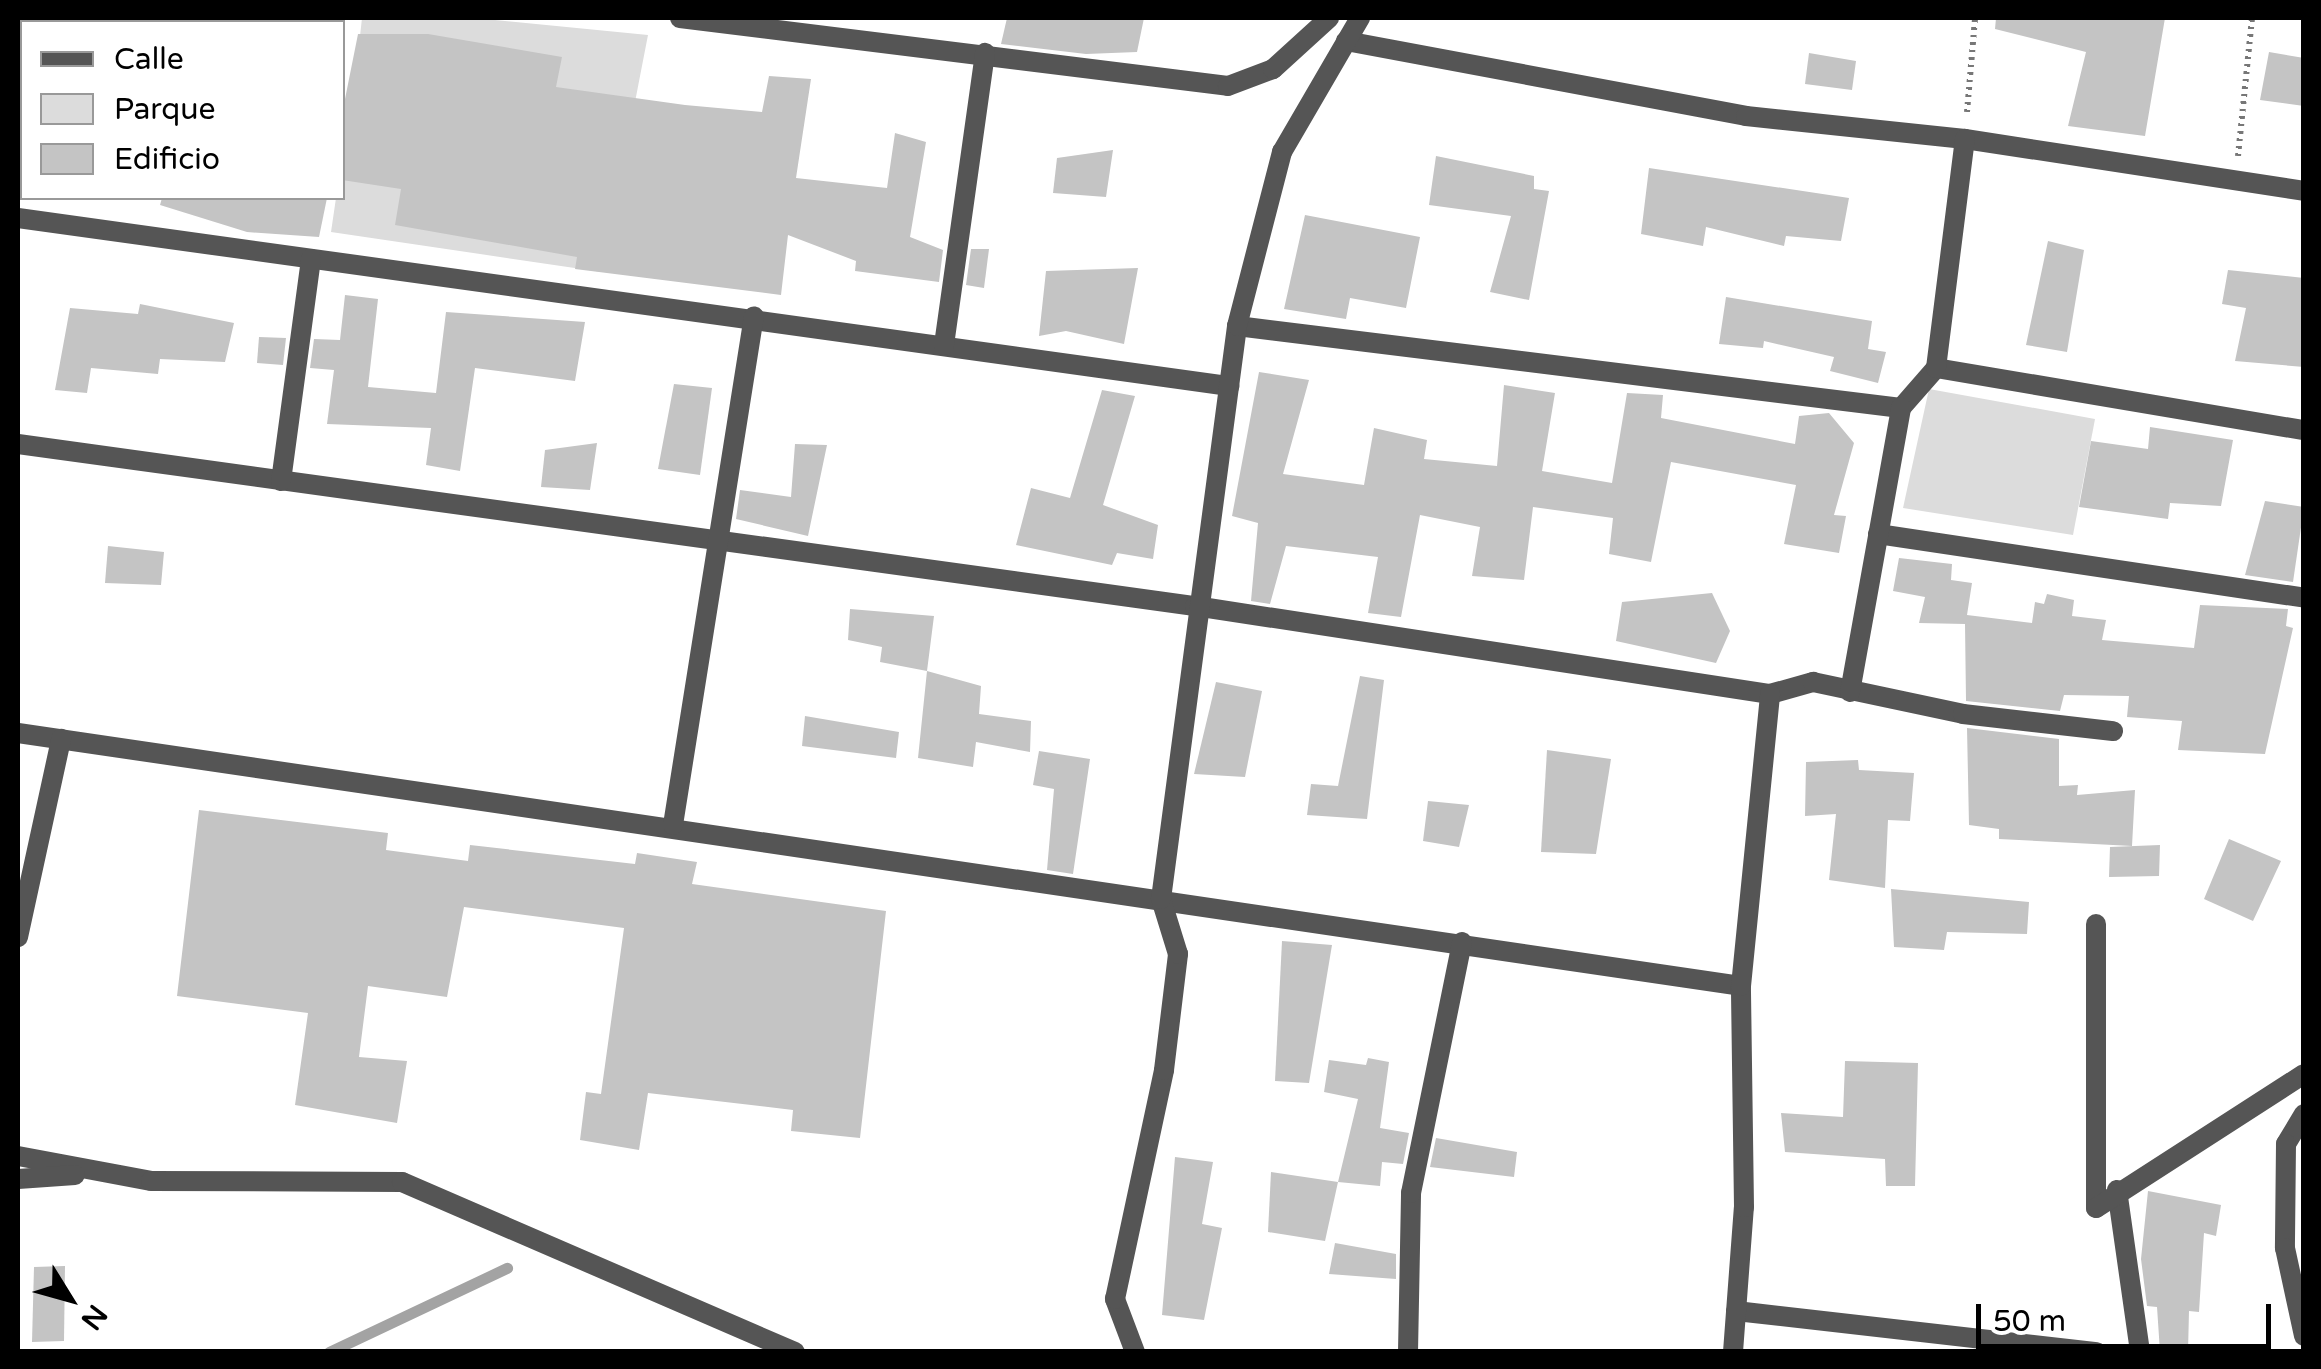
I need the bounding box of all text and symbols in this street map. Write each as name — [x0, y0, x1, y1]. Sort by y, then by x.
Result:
legend — [20, 20, 345, 200]
text: Calle — [114, 41, 184, 78]
text: Parque — [114, 91, 215, 128]
text: Edificio — [114, 141, 220, 178]
north arrow — [20, 1249, 120, 1349]
scale bar — [1981, 1284, 2276, 1346]
text: N — [74, 1298, 114, 1336]
text: 50 m — [1993, 1303, 2066, 1340]

